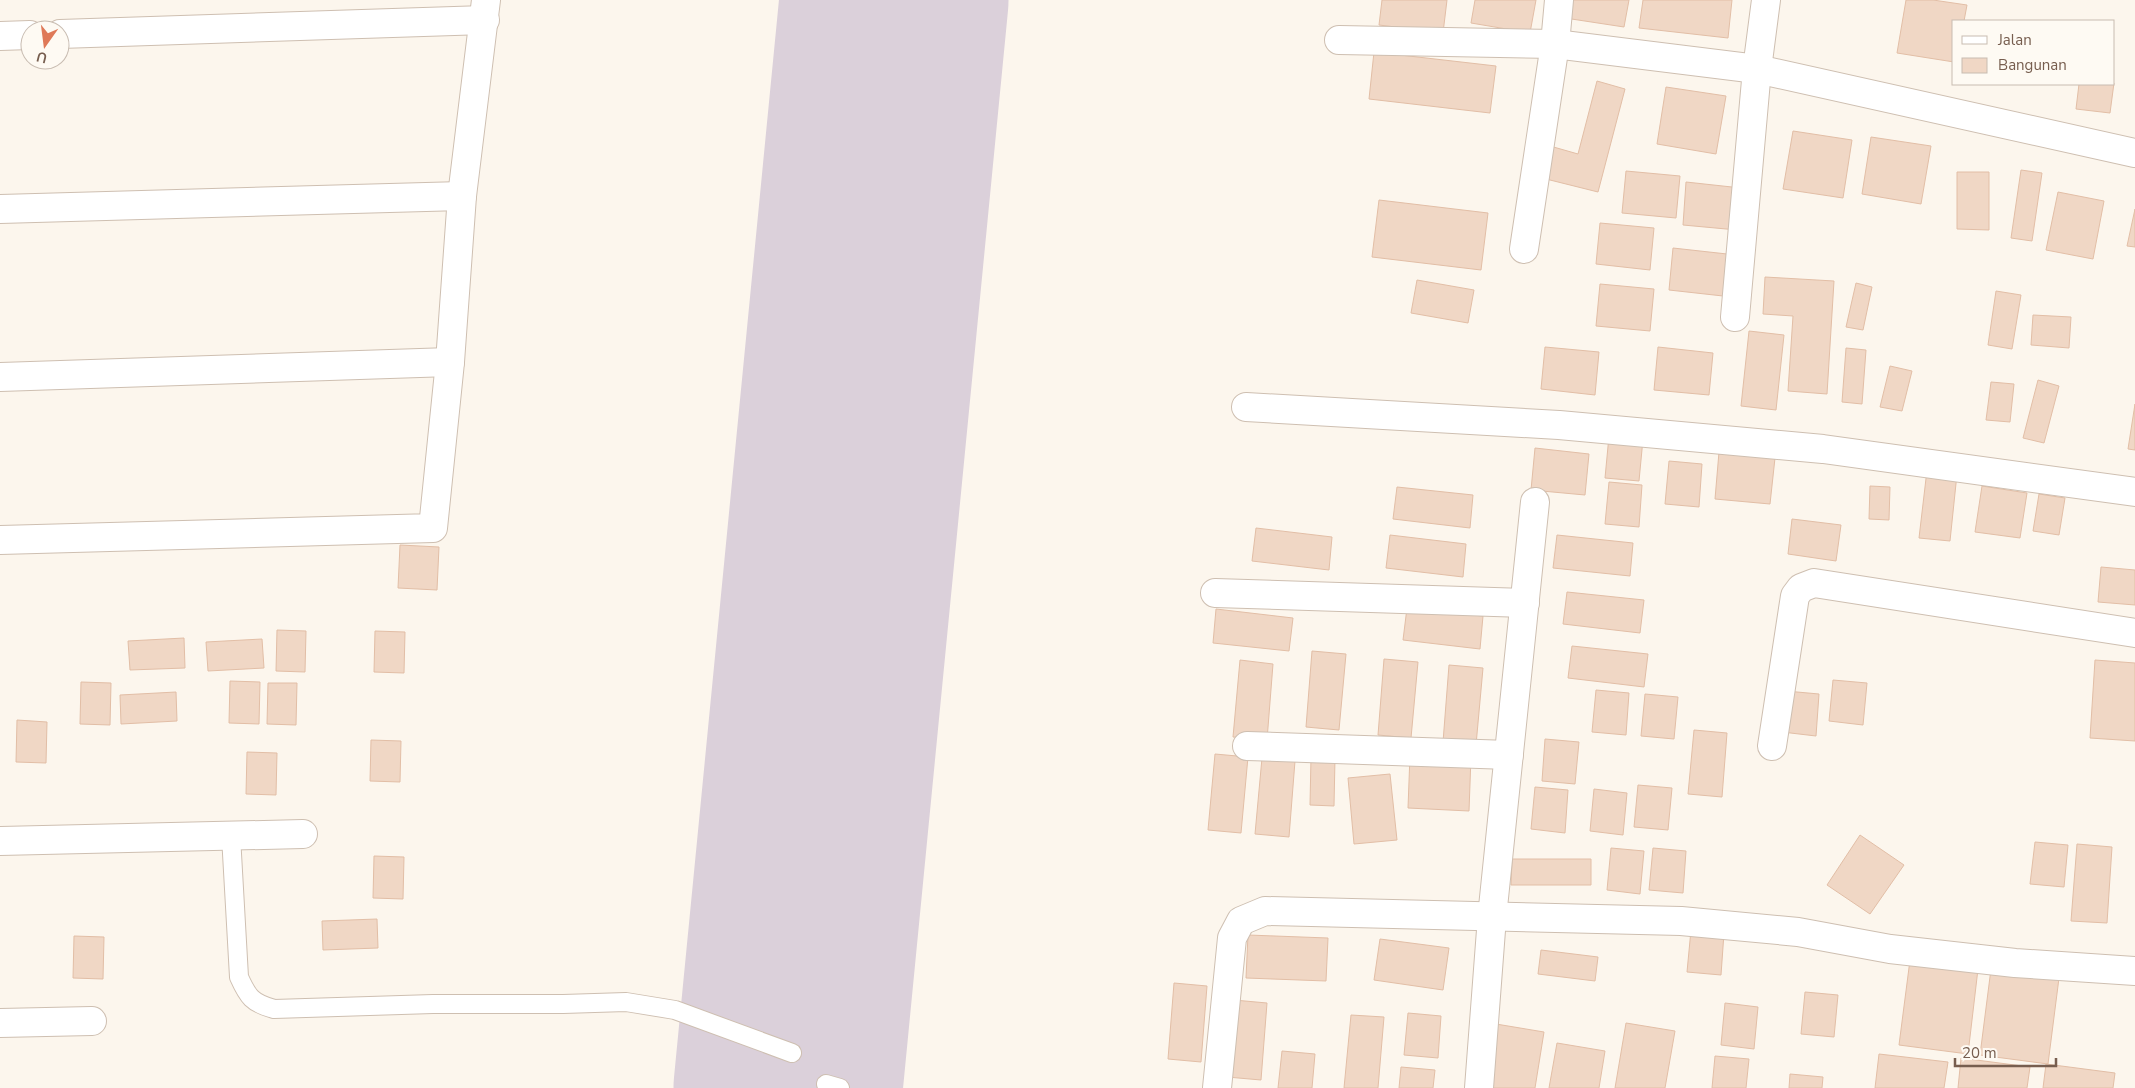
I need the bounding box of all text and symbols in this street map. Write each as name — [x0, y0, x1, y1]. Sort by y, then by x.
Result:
north arrow — [20, 20, 70, 70]
legend — [1952, 20, 2115, 85]
text: Jalan — [1997, 30, 2032, 50]
text: U — [35, 47, 49, 68]
text: Bangunan — [1998, 55, 2067, 75]
scale bar — [1955, 1036, 2056, 1068]
text: 20 m — [1962, 1043, 1997, 1063]

